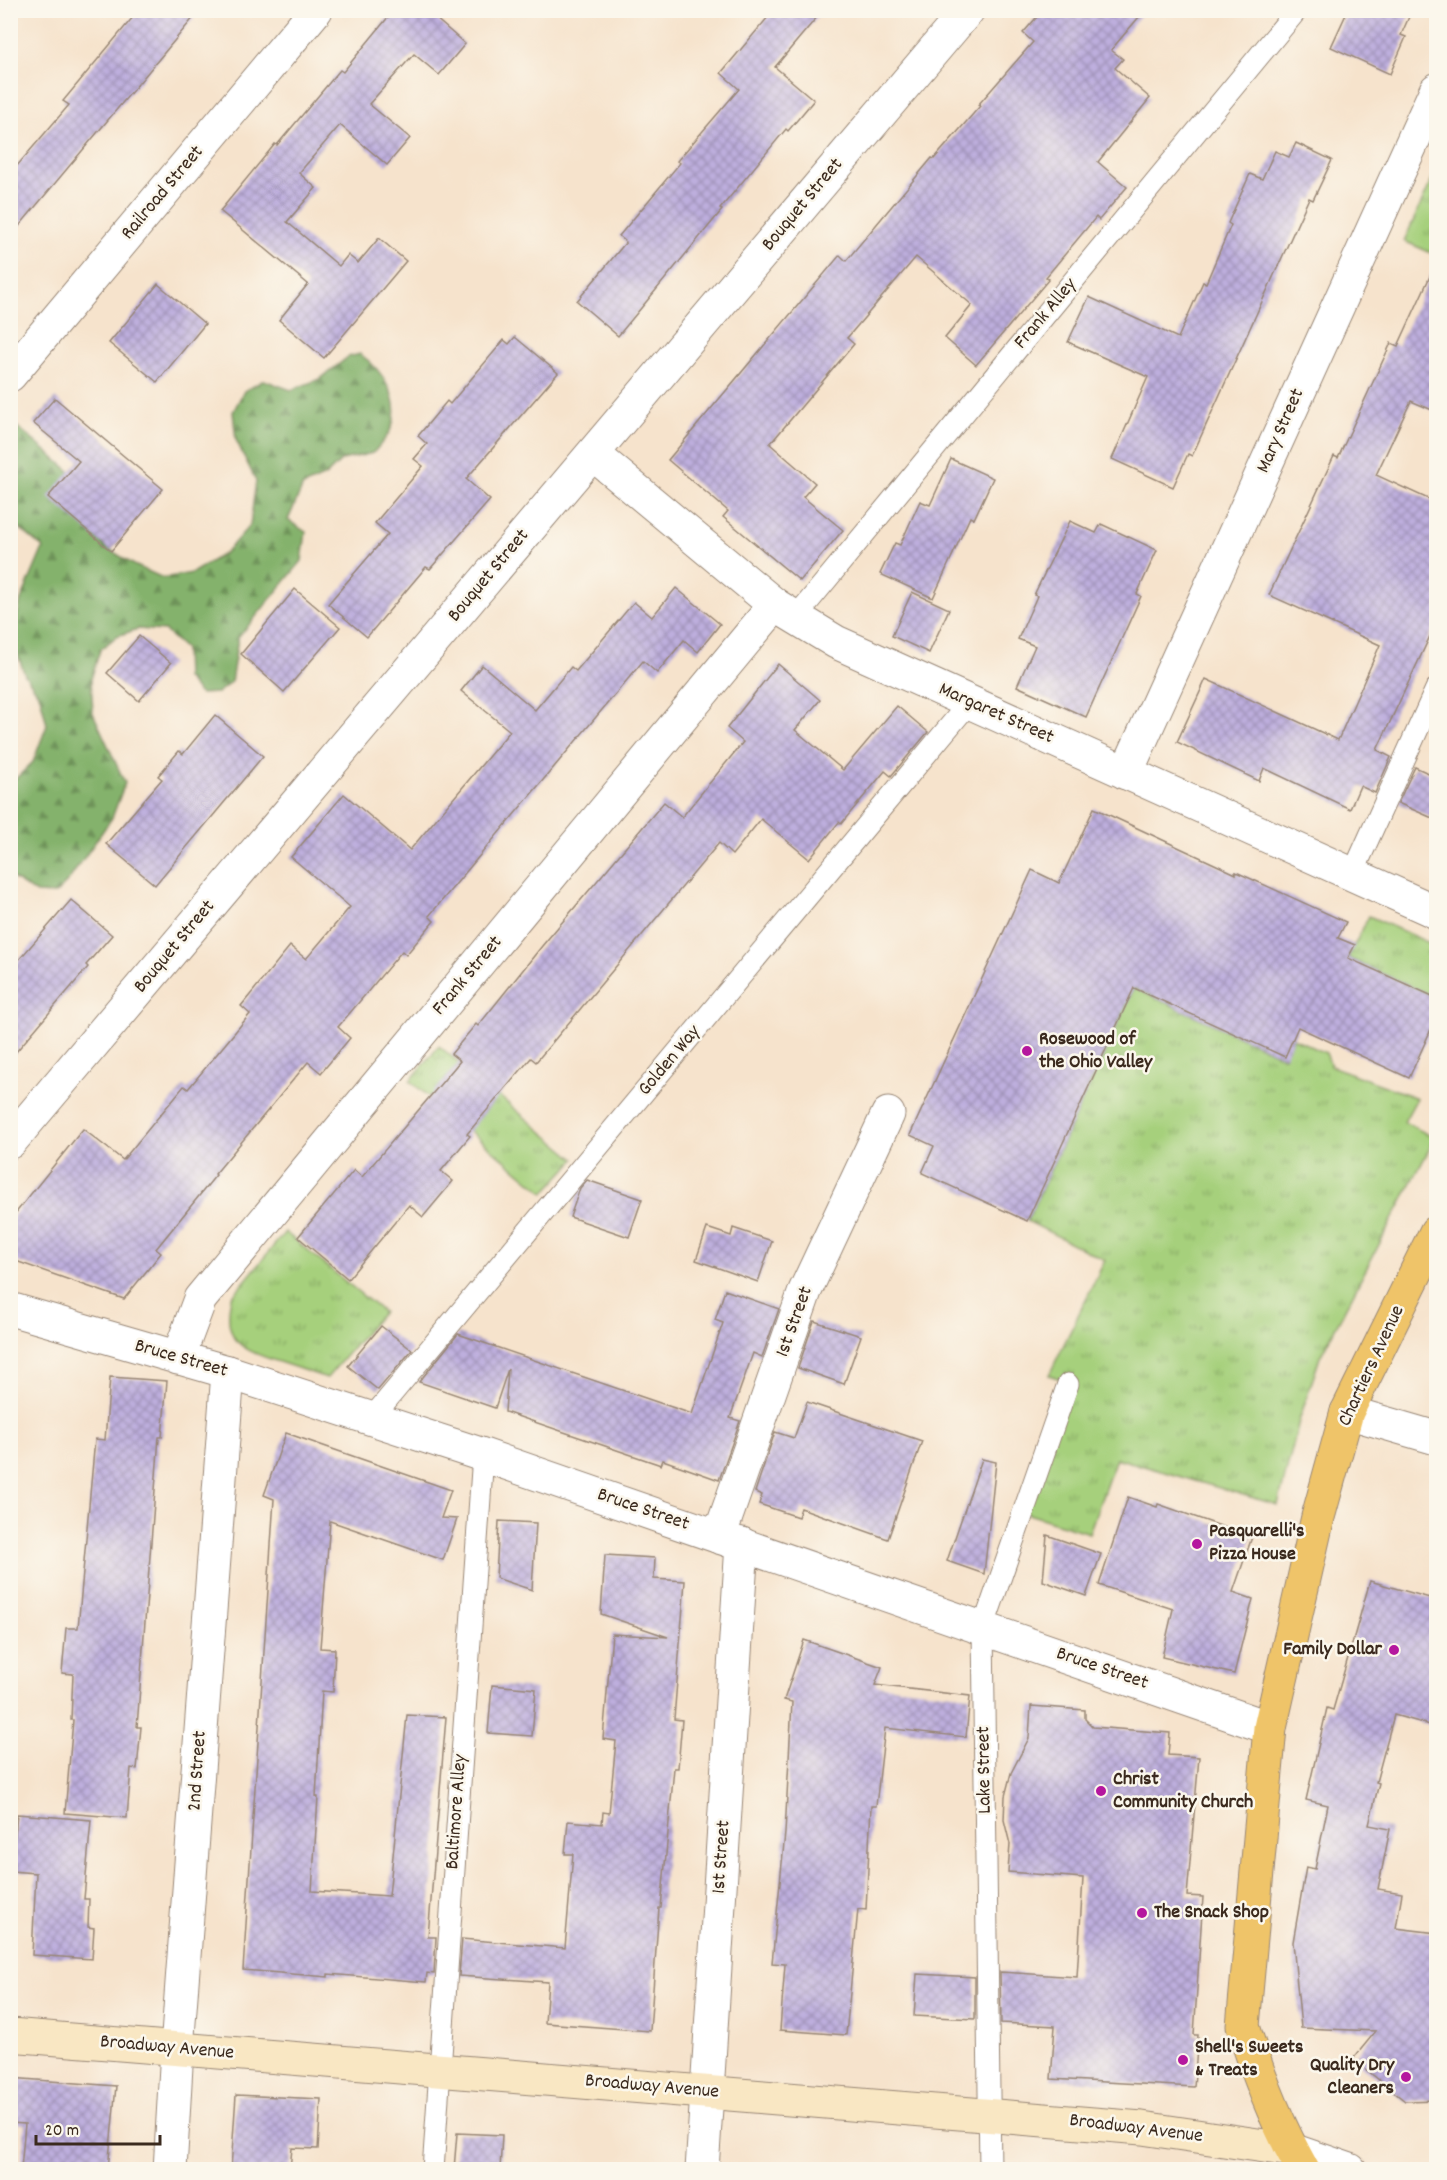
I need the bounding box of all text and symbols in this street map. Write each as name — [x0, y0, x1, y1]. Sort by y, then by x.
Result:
street label: Railroad Street — [115, 140, 211, 246]
street label: Bouquet Street — [756, 152, 850, 258]
street label: Frank Alley — [1008, 272, 1085, 356]
street label: Mary Street — [1250, 384, 1312, 478]
street label: Bouquet Street — [442, 523, 536, 629]
street label: Margaret Street — [934, 676, 1058, 752]
street label: Bouquet Street — [128, 894, 222, 1000]
street label: Frank Street — [426, 930, 510, 1022]
street label: Golden Way — [632, 1019, 709, 1102]
place label: Rosewood of the Ohio Valley — [1039, 1026, 1153, 1077]
marker: Rosewood of the Ohio Valley — [1020, 1044, 1034, 1058]
street label: 1st Street — [769, 1283, 821, 1361]
street label: Chartiers Avenue — [1332, 1301, 1412, 1431]
street label: Bruce Street — [131, 1332, 231, 1386]
street label: Bruce Street — [593, 1481, 693, 1539]
place label: Pasquarelli's Pizza House — [1209, 1518, 1305, 1569]
marker: Pasquarelli's Pizza House — [1190, 1537, 1204, 1551]
place label: Family Dollar — [1283, 1636, 1383, 1664]
street label: Bruce Street — [1052, 1640, 1152, 1698]
marker: Family Dollar — [1387, 1643, 1401, 1657]
street label: Lake Street — [970, 1726, 1000, 1814]
street label: 2nd Street — [181, 1730, 215, 1812]
street label: Baltimore Alley — [439, 1753, 475, 1871]
place label: Christ Community Church — [1113, 1766, 1253, 1817]
marker: Christ Community Church — [1094, 1784, 1108, 1798]
street label: 1st Street — [705, 1819, 739, 1895]
place label: The Snack Shop — [1154, 1899, 1269, 1927]
marker: The Snack Shop — [1135, 1906, 1149, 1920]
street label: Broadway Avenue — [99, 2028, 235, 2068]
place label: Shell's Sweets & Treats — [1195, 2034, 1303, 2085]
place label: Quality Dry Cleaners — [1310, 2052, 1395, 2103]
marker: Shell's Sweets & Treats — [1176, 2053, 1190, 2067]
street label: Broadway Avenue — [584, 2067, 720, 2107]
marker: Quality Dry Cleaners — [1399, 2070, 1413, 2084]
street label: Broadway Avenue — [1068, 2107, 1205, 2151]
scale bar — [36, 2108, 160, 2146]
text: 20 m — [45, 2119, 79, 2144]

